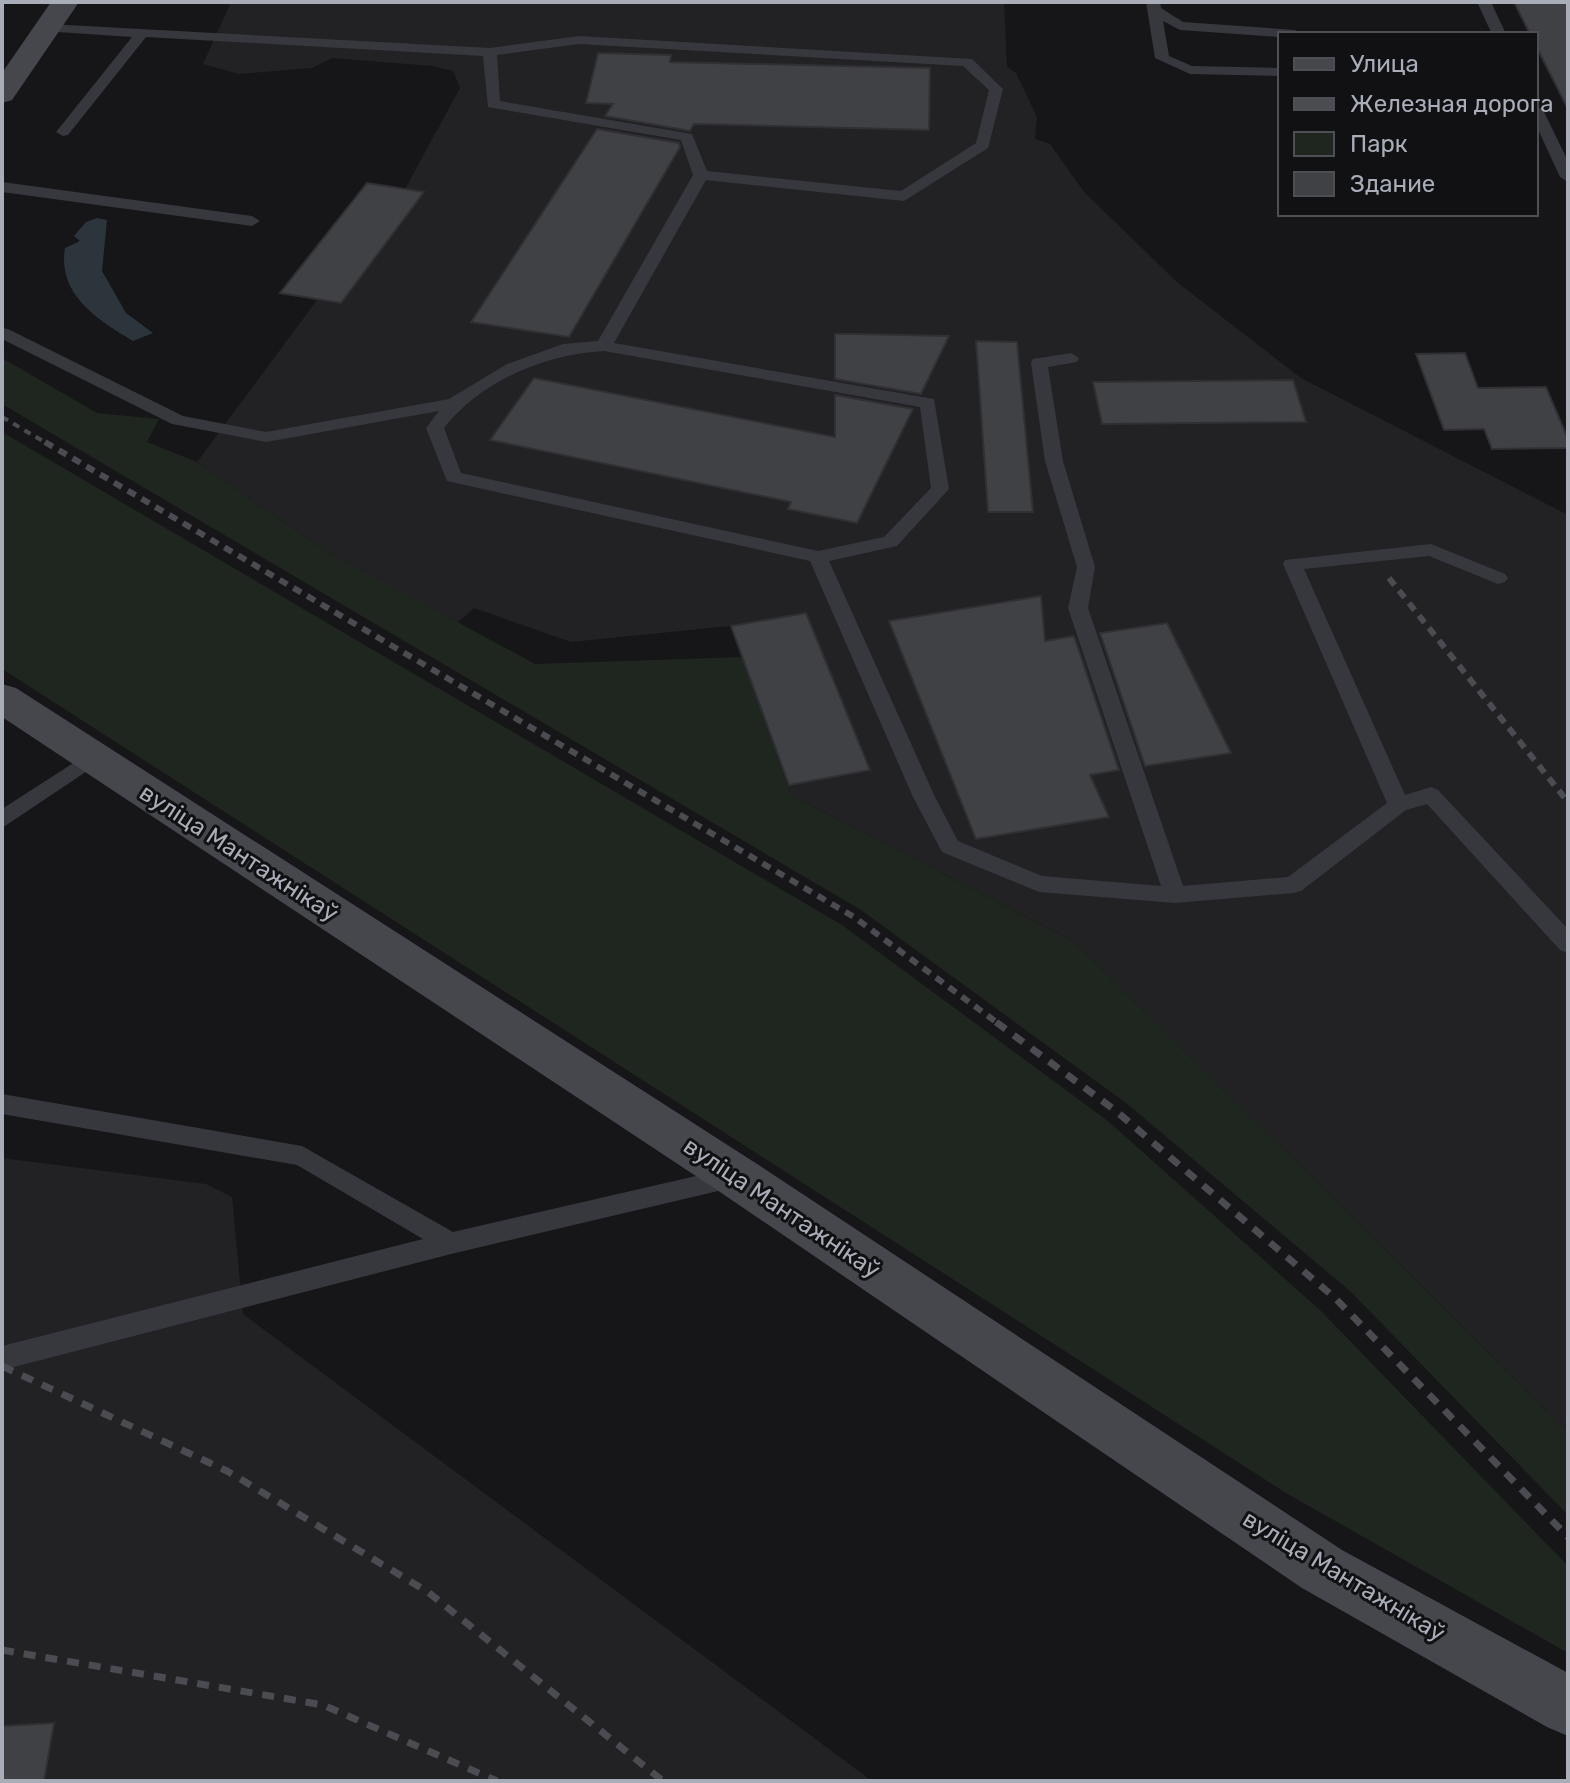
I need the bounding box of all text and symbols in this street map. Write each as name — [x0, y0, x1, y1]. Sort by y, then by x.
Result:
legend — [1278, 32, 1538, 216]
text: Улица — [1350, 50, 1419, 78]
text: Железная дорога — [1350, 90, 1553, 118]
text: Парк — [1350, 130, 1408, 158]
text: Здание — [1350, 170, 1435, 198]
street label: вуліца Мантажнікаў — [135, 778, 343, 928]
street label: вуліца Мантажнікаў — [678, 1132, 886, 1284]
street label: вуліца Мантажнікаў — [1238, 1505, 1450, 1647]

